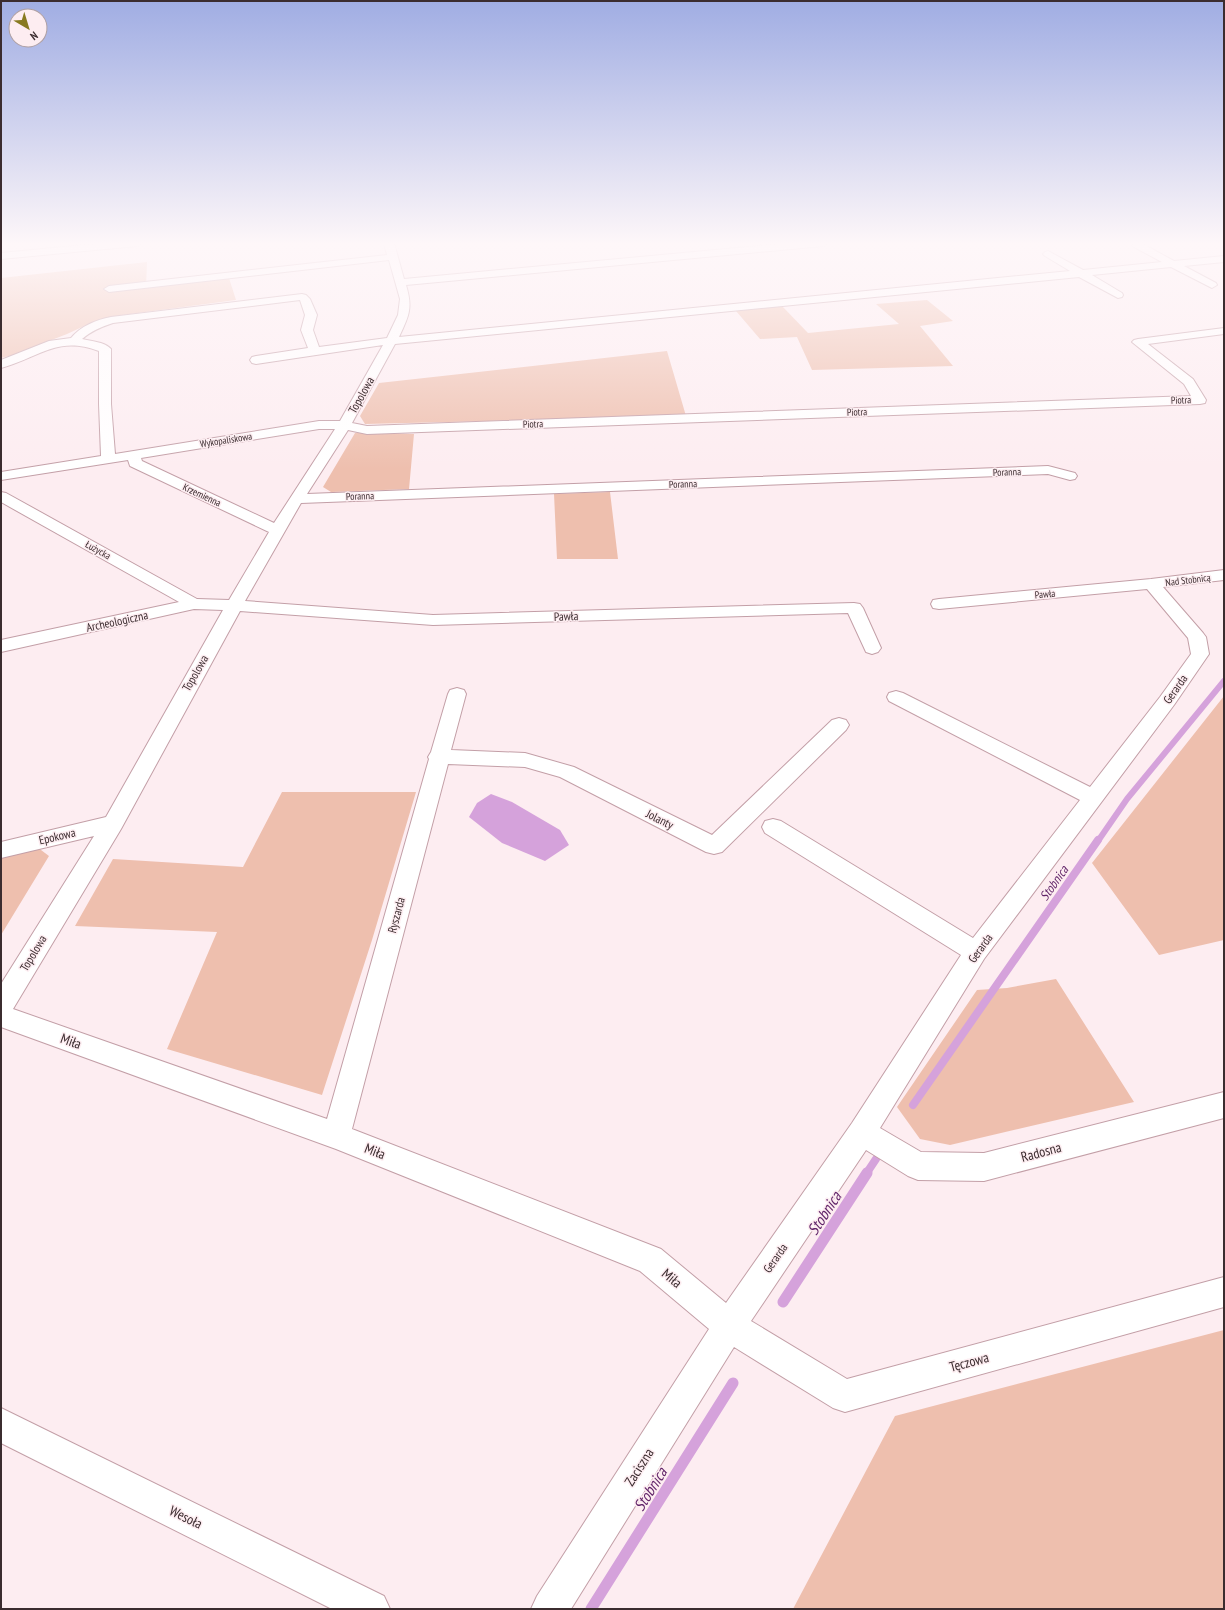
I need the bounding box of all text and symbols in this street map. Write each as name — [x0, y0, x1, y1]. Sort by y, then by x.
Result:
north arrow — [8, 8, 48, 48]
text: N — [27, 29, 41, 43]
street label: Topolowa — [345, 374, 377, 416]
street label: Piotra — [1171, 393, 1191, 407]
street label: Piotra — [847, 405, 867, 419]
street label: Piotra — [523, 417, 543, 431]
street label: Wykopaliskowa — [199, 429, 253, 451]
street label: Poranna — [993, 465, 1021, 479]
street label: Poranna — [669, 477, 697, 491]
street label: Krzemienna — [181, 481, 223, 509]
street label: Poranna — [346, 489, 374, 503]
street label: Łużycka — [83, 538, 113, 562]
street label: Nad Stobnicą — [1165, 571, 1211, 589]
street label: Pawła — [1034, 587, 1056, 601]
street label: Archeologiczna — [85, 607, 149, 635]
street label: Pawła — [553, 608, 579, 624]
street label: Topolowa — [179, 652, 211, 694]
street label: Gerarda — [1160, 671, 1191, 707]
street label: Jolanty — [643, 805, 677, 832]
street label: Epokowa — [37, 824, 77, 847]
water label: Stobnica — [1036, 862, 1073, 904]
street label: Ryszarda — [384, 895, 408, 935]
street label: Gerarda — [964, 930, 996, 965]
street label: Topolowa — [16, 932, 50, 974]
street label: Miła — [58, 1029, 84, 1053]
street label: Radosna — [1019, 1138, 1063, 1166]
street label: Miła — [362, 1139, 388, 1163]
water label: Stobnica — [803, 1186, 846, 1238]
street label: Gerarda — [760, 1240, 791, 1276]
street label: Miła — [658, 1264, 686, 1292]
street label: Tęczowa — [947, 1348, 991, 1376]
street label: Zaciszna — [620, 1445, 658, 1489]
water label: Stobnica — [629, 1462, 672, 1514]
street label: Wesoła — [167, 1501, 205, 1533]

